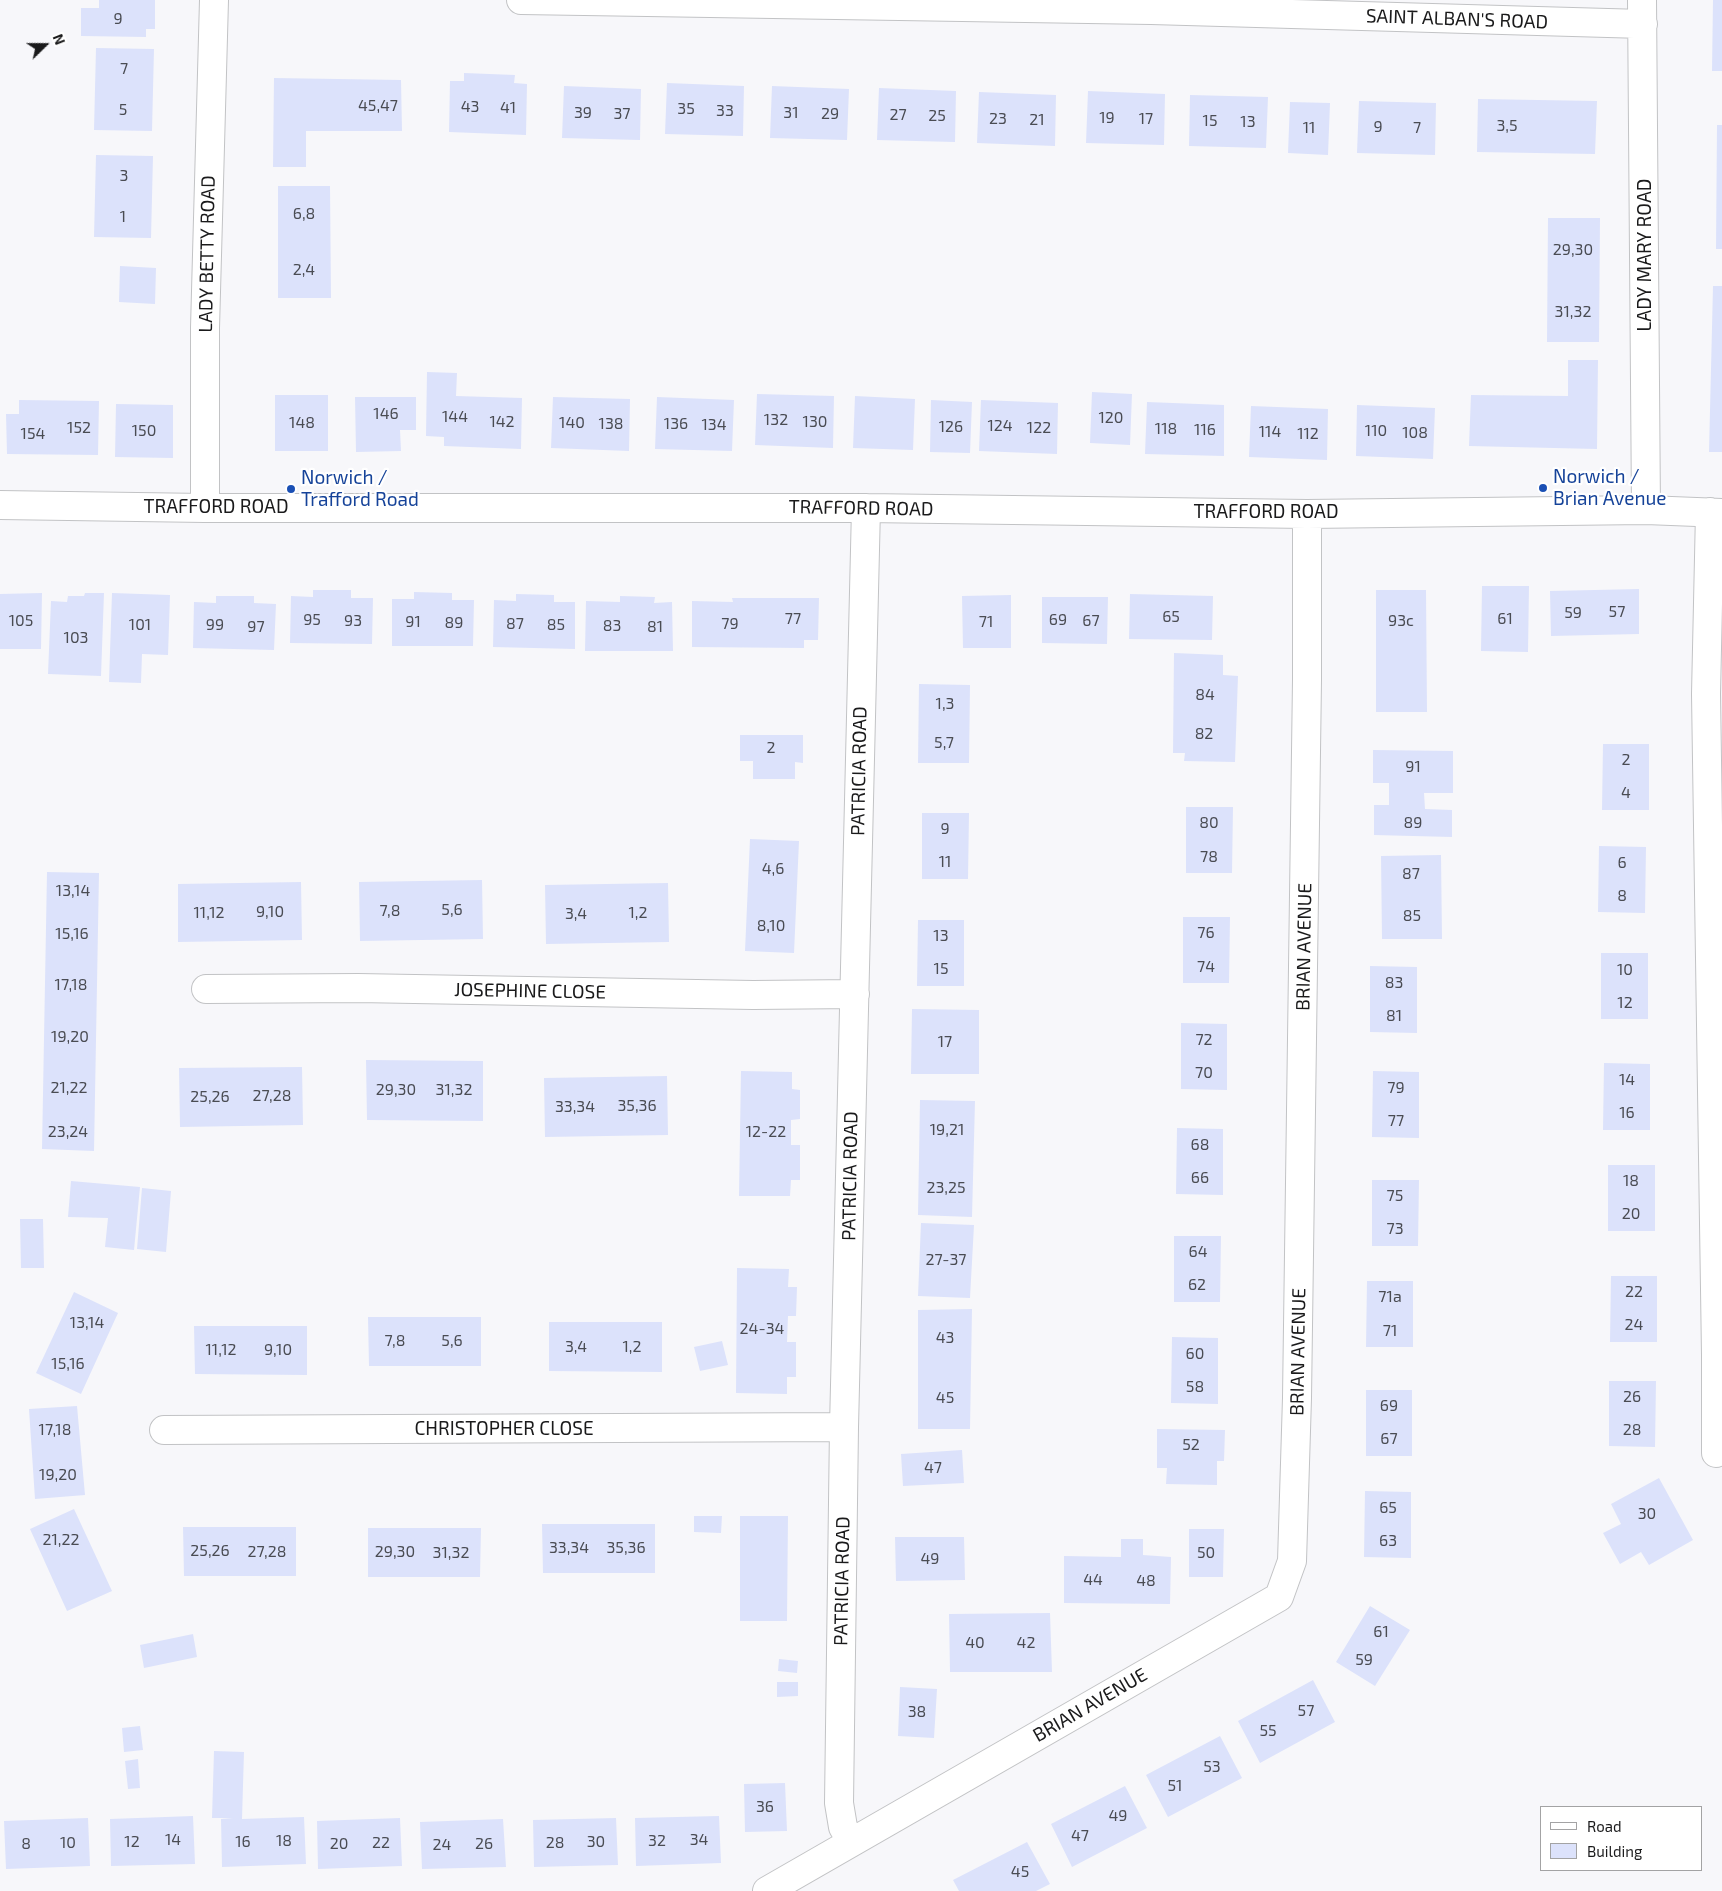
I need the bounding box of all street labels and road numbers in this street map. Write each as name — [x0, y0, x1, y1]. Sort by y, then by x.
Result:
street label: SAINT ALBAN'S ROAD — [1365, 4, 1549, 34]
street label: LADY BETTY ROAD — [194, 175, 220, 333]
street label: LADY MARY ROAD — [1634, 179, 1656, 331]
street label: TRAFFORD ROAD — [788, 495, 934, 521]
street label: TRAFFORD ROAD — [143, 496, 289, 518]
street label: TRAFFORD ROAD — [1193, 501, 1339, 523]
street label: PATRICIA ROAD — [846, 706, 872, 836]
street label: BRIAN AVENUE — [1291, 883, 1317, 1011]
street label: JOSEPHINE CLOSE — [454, 978, 606, 1004]
street label: PATRICIA ROAD — [837, 1111, 863, 1241]
street label: BRIAN AVENUE — [1285, 1288, 1311, 1416]
street label: CHRISTOPHER CLOSE — [414, 1418, 594, 1440]
street label: PATRICIA ROAD — [829, 1516, 855, 1646]
street label: BRIAN AVENUE — [1029, 1663, 1151, 1747]

